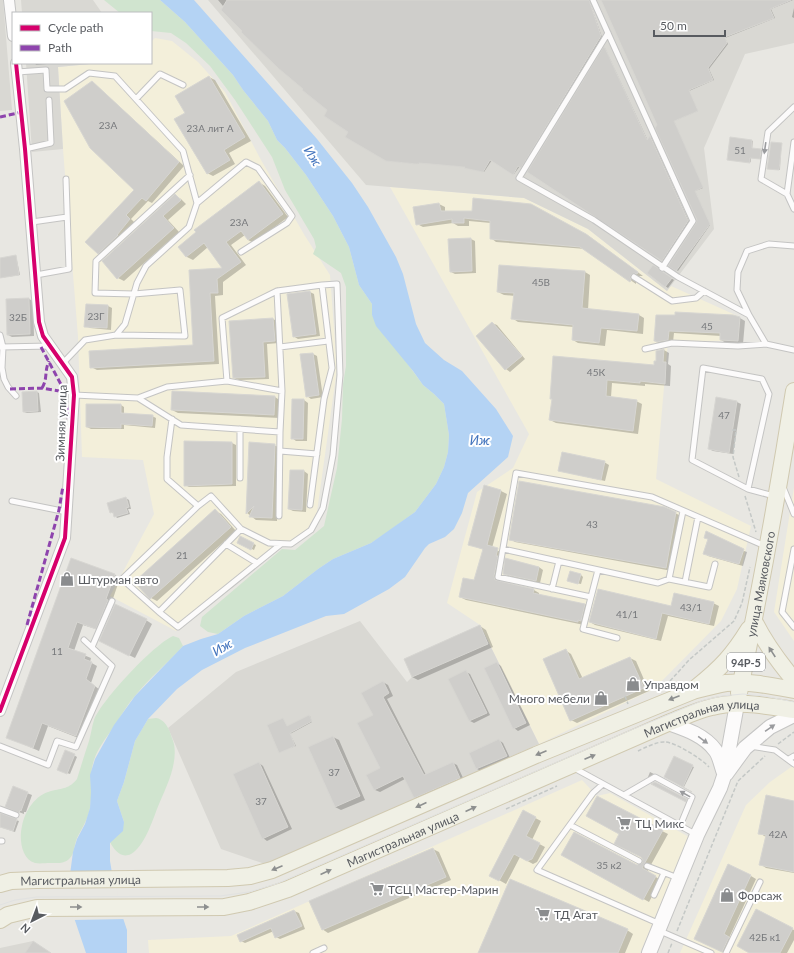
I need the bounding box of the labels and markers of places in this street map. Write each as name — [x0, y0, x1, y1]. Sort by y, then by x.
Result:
shop icon: Штурман авто — [59, 571, 75, 587]
place label: Штурман авто — [78, 572, 159, 587]
shop icon: Управдом — [625, 676, 641, 692]
place label: Управдом — [644, 677, 699, 692]
shop icon: Много мебели — [593, 690, 609, 706]
place label: Много мебели — [509, 691, 590, 706]
supermarket icon: ТЦ Микс — [616, 815, 632, 831]
place label: ТЦ Микс — [635, 816, 684, 831]
supermarket icon: ТСЦ Мастер-Марин — [369, 881, 385, 897]
place label: ТСЦ Мастер-Марин — [388, 882, 498, 897]
shop icon: Форсаж — [719, 887, 735, 903]
place label: Форсаж — [738, 888, 783, 903]
supermarket icon: ТД Агат — [535, 906, 551, 922]
place label: ТД Агат — [554, 907, 598, 922]

